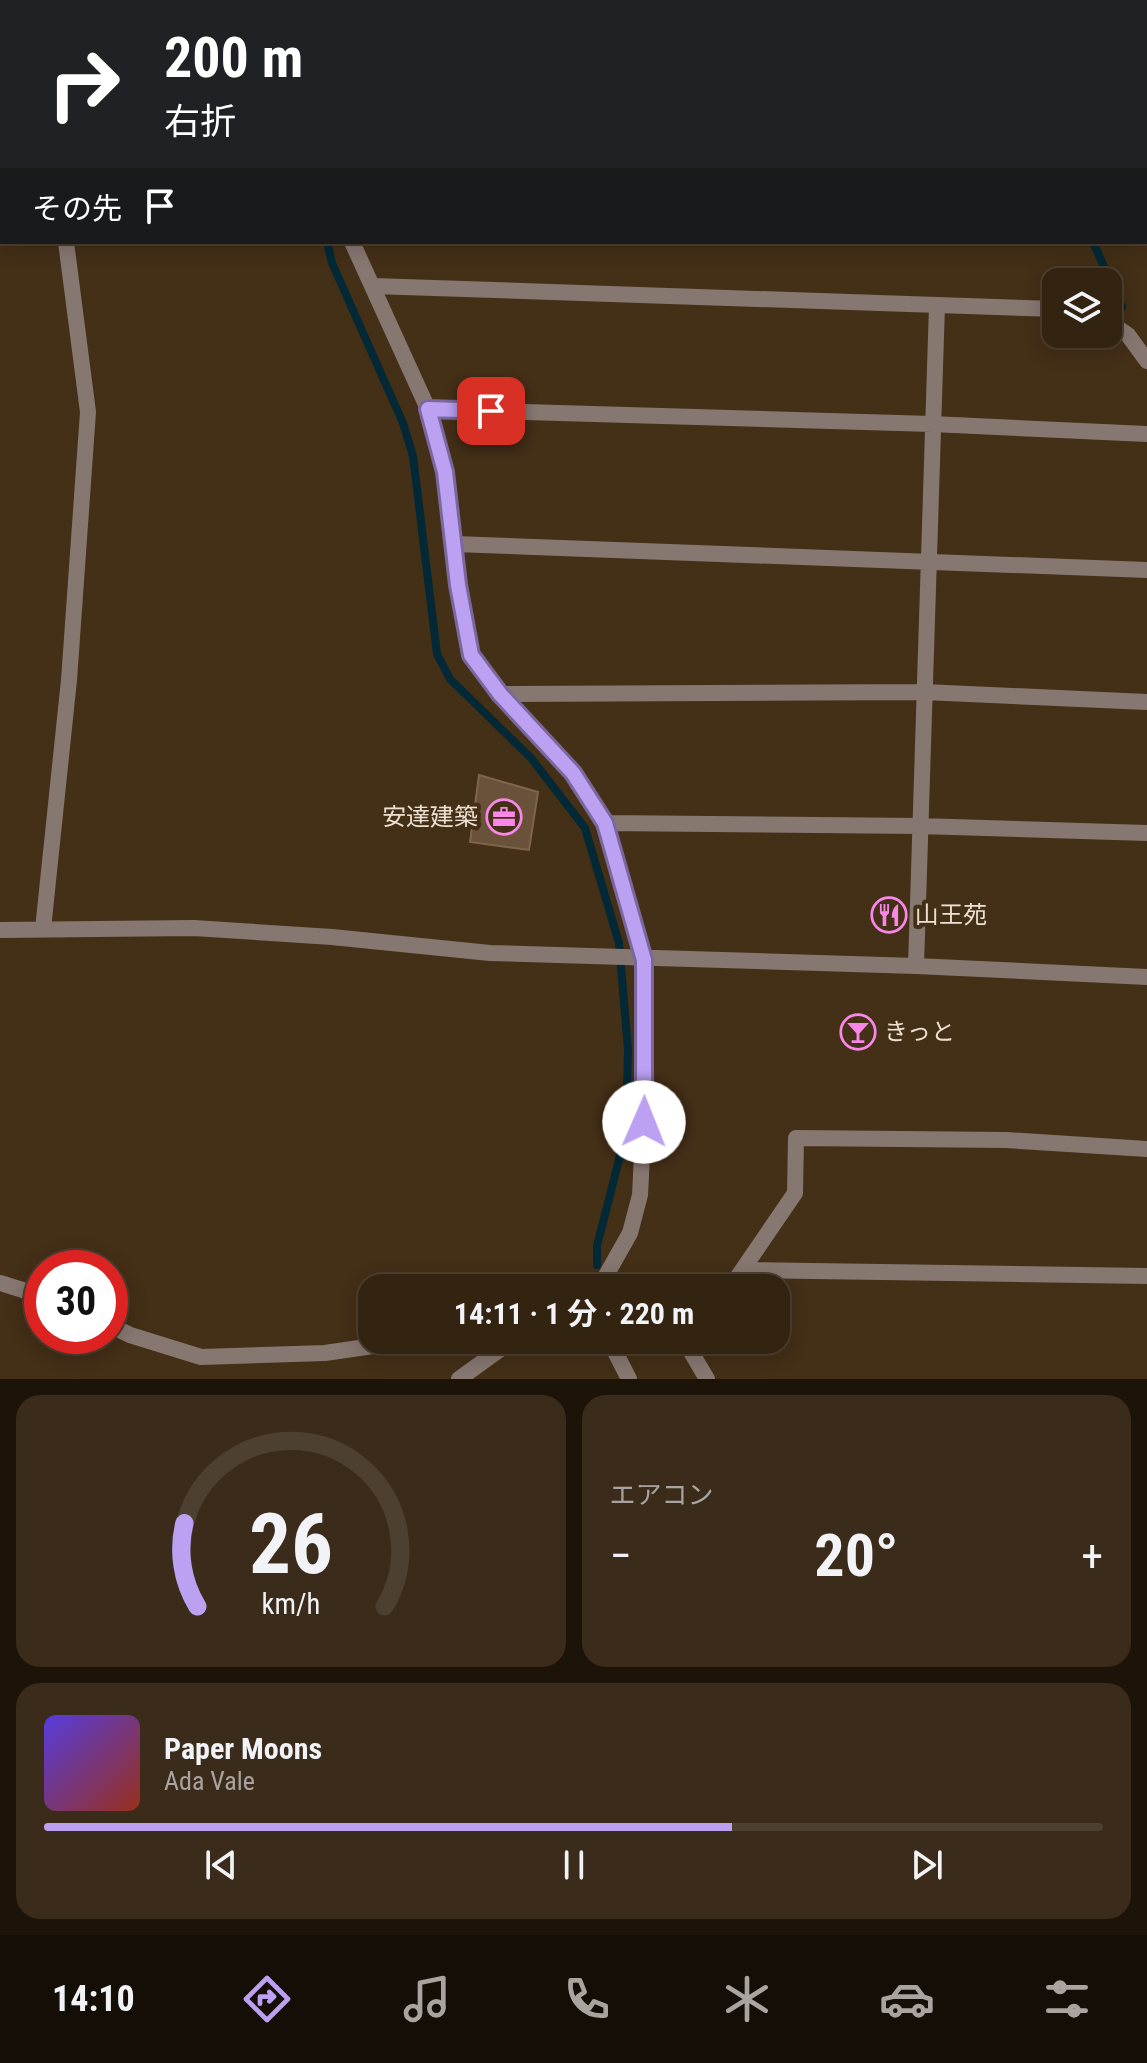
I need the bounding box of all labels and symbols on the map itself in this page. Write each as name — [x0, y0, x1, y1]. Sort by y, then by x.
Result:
pin — [457, 377, 525, 445]
office icon: 安達建築 — [485, 798, 523, 836]
place label: 安達建築 — [382, 803, 478, 831]
restaurant icon: 山王苑 — [870, 896, 908, 934]
place label: 山王苑 — [915, 901, 987, 929]
bar icon: きっと — [839, 1013, 877, 1051]
place label: きっと — [884, 1018, 955, 1046]
position arrow — [602, 1080, 686, 1164]
speed limit sign: 30 — [24, 1250, 128, 1354]

